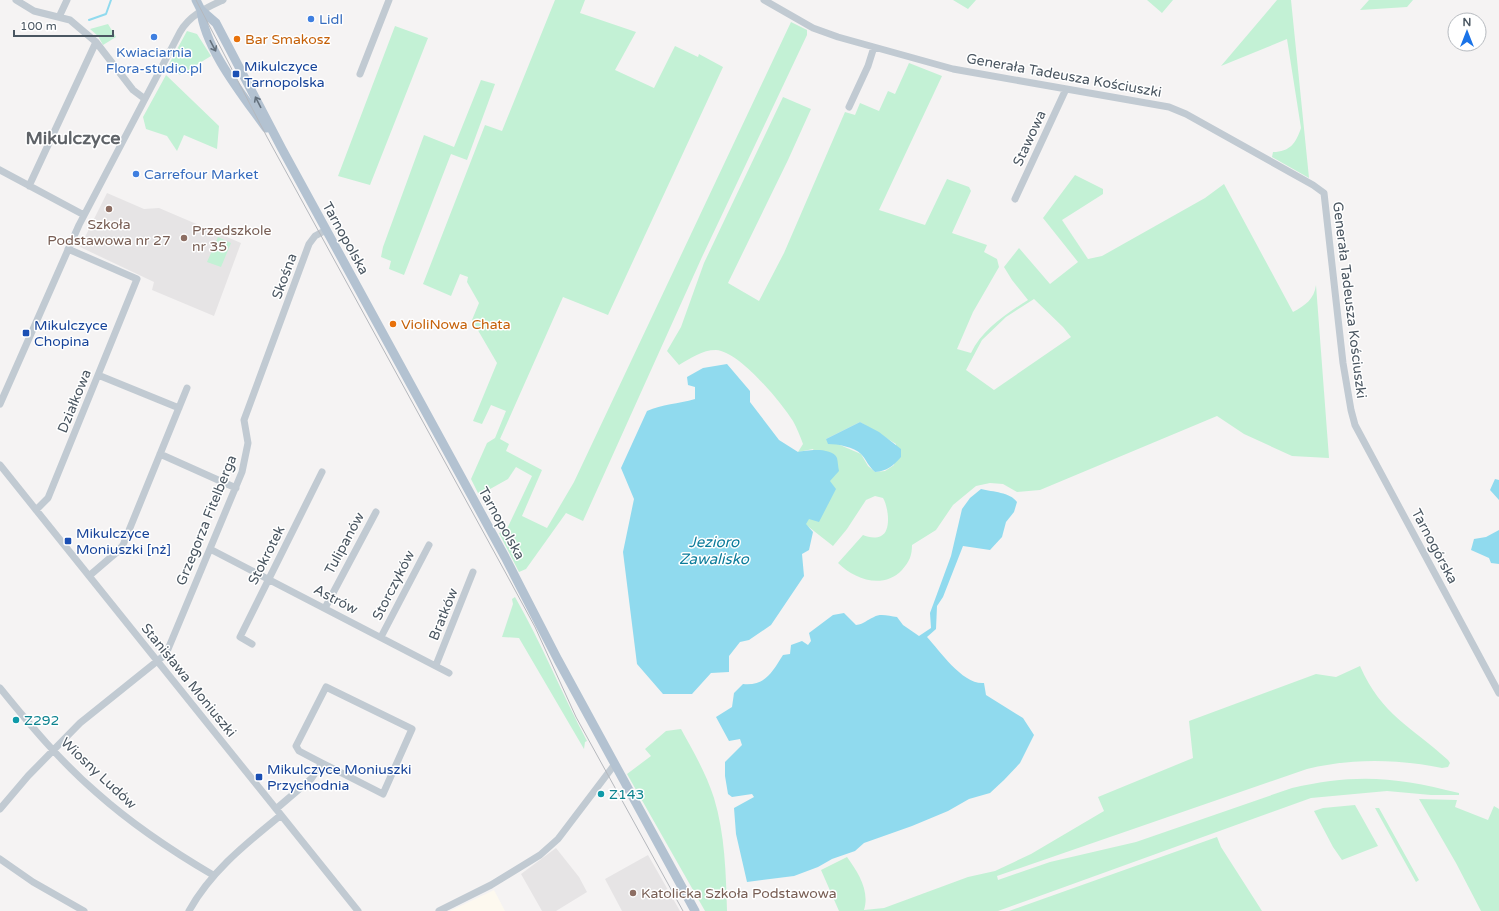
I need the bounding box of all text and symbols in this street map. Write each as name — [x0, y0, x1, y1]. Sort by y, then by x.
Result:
place label: Lidl — [319, 11, 343, 28]
scale bar — [14, 12, 113, 38]
north arrow — [1447, 12, 1487, 52]
marker: Lidl — [306, 14, 316, 24]
text: N — [1463, 16, 1471, 29]
text: 100 m — [20, 19, 57, 33]
place label: Bar Smakosz — [245, 31, 331, 48]
marker: Kwiaciarnia Flora-studio.pl — [149, 32, 159, 42]
marker: Bar Smakosz — [232, 34, 242, 44]
one-way arrow — [210, 40, 218, 52]
place label: Kwiaciarnia Flora-studio.pl — [106, 44, 202, 77]
street label: Generała Tadeusza Kościuszki — [965, 50, 1163, 101]
place label: Mikulczyce Tarnopolska — [244, 58, 325, 91]
marker: Mikulczyce Tarnopolska — [231, 69, 241, 79]
one-way arrow — [254, 96, 261, 108]
street label: Stawowa — [1009, 108, 1050, 169]
district label: Mikulczyce — [26, 127, 120, 149]
place label: Carrefour Market — [144, 166, 259, 183]
marker: Carrefour Market — [131, 169, 141, 179]
street label: Tarnopolska — [319, 199, 373, 278]
street label: Generała Tadeusza Kościuszki — [1329, 201, 1370, 399]
marker: Szkoła Podstawowa nr 27 — [104, 204, 114, 214]
place label: Szkoła Podstawowa nr 27 — [47, 216, 171, 249]
place label: Przedszkole nr 35 — [192, 222, 272, 255]
marker: Przedszkole nr 35 — [179, 233, 189, 243]
street label: Skośna — [268, 251, 301, 301]
place label: VioliNowa Chata — [401, 316, 511, 333]
place label: Mikulczyce Chopina — [34, 317, 108, 350]
marker: VioliNowa Chata — [388, 319, 398, 329]
marker: Mikulczyce Chopina — [21, 328, 31, 338]
street label: Działkowa — [54, 367, 95, 436]
street label: Grzegorza Fitelberga — [173, 452, 240, 588]
street label: Tarnopolska — [475, 484, 529, 563]
street label: Tarnogórska — [1408, 506, 1461, 587]
street label: Tulipanów — [321, 509, 368, 577]
street label: Stokrotek — [244, 522, 289, 588]
place label: Mikulczyce Moniuszki [nż] — [76, 525, 171, 558]
water label: Jezioro Zawalisko — [679, 533, 750, 568]
marker: Mikulczyce Moniuszki [nż] — [63, 536, 73, 546]
street label: Storczyków — [369, 547, 418, 623]
street label: Astrów — [311, 581, 361, 618]
street label: Bratków — [425, 585, 462, 643]
street label: Stanisława Moniuszki — [138, 620, 240, 741]
place label: Z292 — [24, 712, 59, 729]
marker: Z292 — [11, 715, 21, 725]
street label: Wiosny Ludów — [57, 734, 140, 813]
place label: Mikulczyce Moniuszki Przychodnia — [267, 761, 412, 794]
marker: Mikulczyce Moniuszki Przychodnia — [254, 772, 264, 782]
place label: Z143 — [609, 786, 644, 803]
marker: Z143 — [596, 789, 606, 799]
place label: Katolicka Szkoła Podstawowa — [641, 885, 837, 902]
marker: Katolicka Szkoła Podstawowa — [628, 888, 638, 898]

